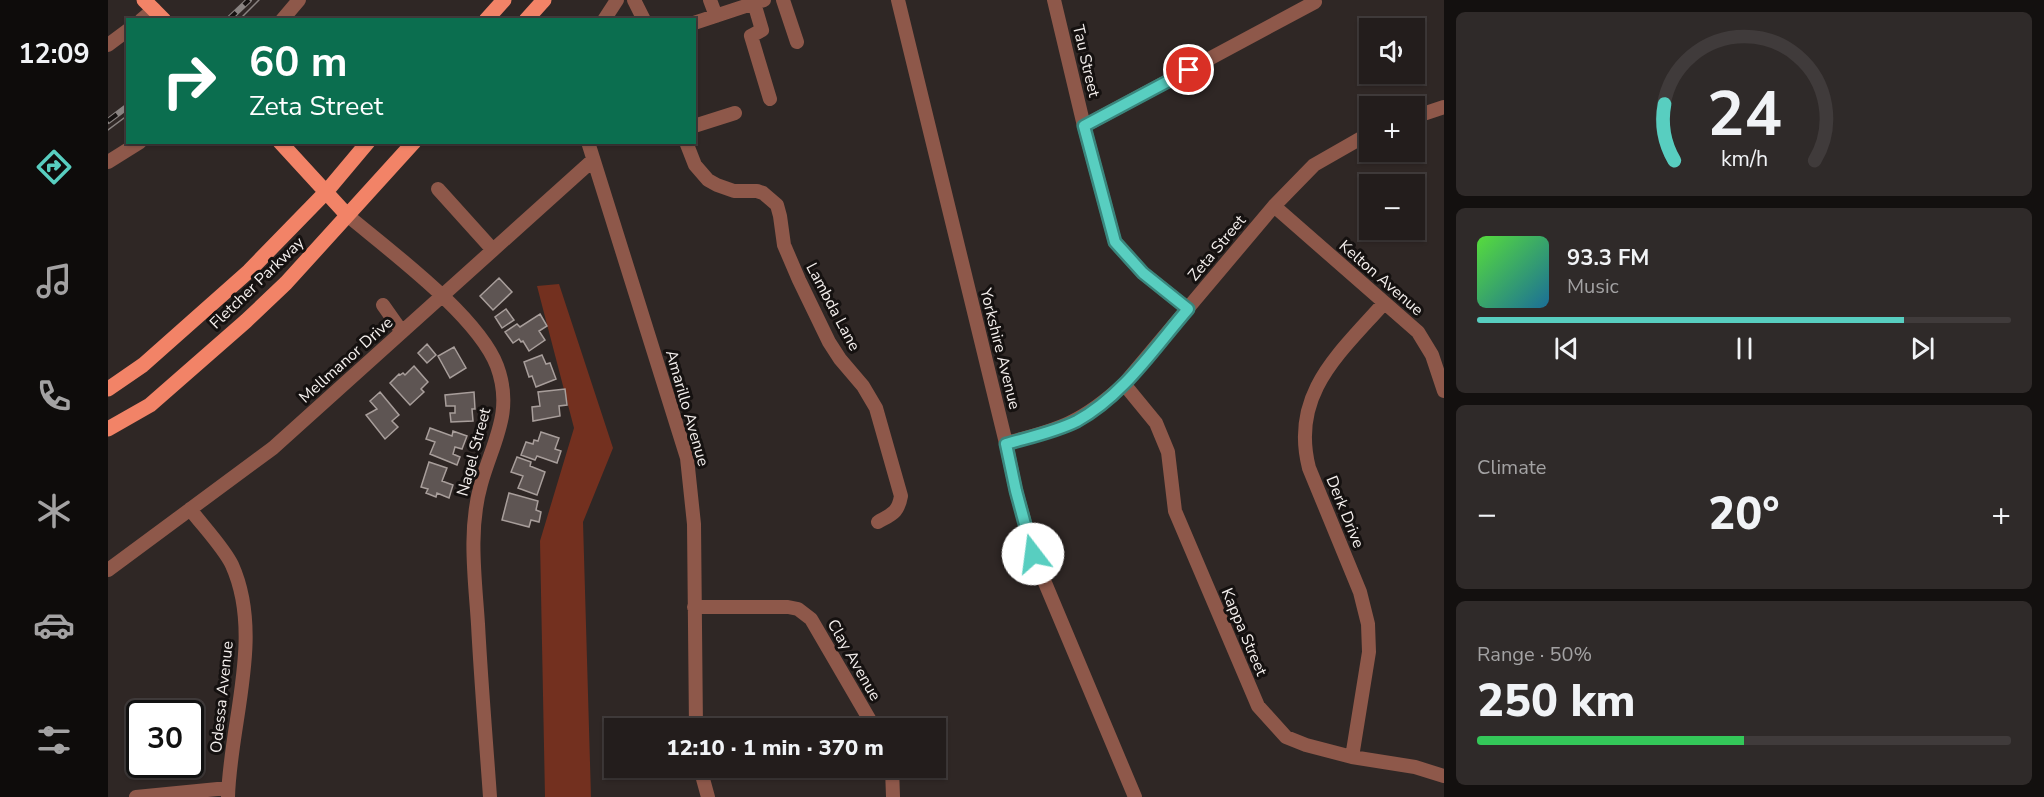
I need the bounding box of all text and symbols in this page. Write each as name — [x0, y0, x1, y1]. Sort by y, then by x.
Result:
map controls — [1359, 18, 1425, 240]
button: sound — [1359, 18, 1425, 84]
street label: Tau Street — [1067, 23, 1105, 100]
text: 60 m — [249, 34, 348, 91]
text: 12:09 — [18, 36, 90, 73]
icon: right — [150, 42, 228, 120]
pin — [1163, 44, 1214, 95]
icon: arrive — [1172, 53, 1205, 86]
text: 24 — [1707, 72, 1781, 157]
text: Zeta Street — [249, 88, 383, 125]
button: + — [1359, 96, 1425, 162]
text: km/h — [1720, 145, 1768, 175]
icon: directions — [33, 146, 75, 188]
button: − — [1359, 174, 1425, 240]
street label: Zeta Street — [1183, 210, 1251, 286]
street label: Fletcher Parkway — [205, 232, 310, 334]
street label: Kelton Avenue — [1334, 235, 1428, 321]
text: 93.3 FM — [1567, 243, 1649, 273]
street label: Lambda Lane — [801, 259, 865, 355]
icon: music — [33, 260, 75, 302]
text: Music — [1567, 273, 1619, 300]
street label: Yorkshire Avenue — [974, 285, 1026, 412]
street label: Mellmanor Drive — [294, 312, 398, 408]
icon: previous — [1550, 332, 1583, 365]
icon: pause — [1728, 332, 1761, 365]
icon: next — [1906, 332, 1939, 365]
street label: Amarillo Avenue — [660, 347, 714, 469]
icon: phone — [33, 375, 75, 417]
street label: Nagel Street — [452, 405, 496, 499]
text: Climate — [1477, 454, 1546, 481]
street label: Derk Drive — [1321, 473, 1369, 551]
text: 20° — [1708, 484, 1780, 545]
icon: climate — [33, 490, 75, 532]
text: − — [1477, 492, 1497, 537]
text: + — [1991, 492, 2011, 537]
position arrow — [1001, 522, 1065, 586]
street label: Kappa Street — [1216, 585, 1273, 680]
icon: car — [33, 604, 75, 646]
street label: Clay Avenue — [822, 615, 886, 705]
street label: Odessa Avenue — [205, 640, 239, 754]
text: Range · 50% — [1477, 641, 1592, 668]
text: 250 km — [1477, 671, 1636, 732]
speed limit sign: 30 — [126, 700, 204, 778]
icon: filters — [33, 719, 75, 761]
text: 12:10 · 1 min · 370 m — [666, 733, 884, 763]

